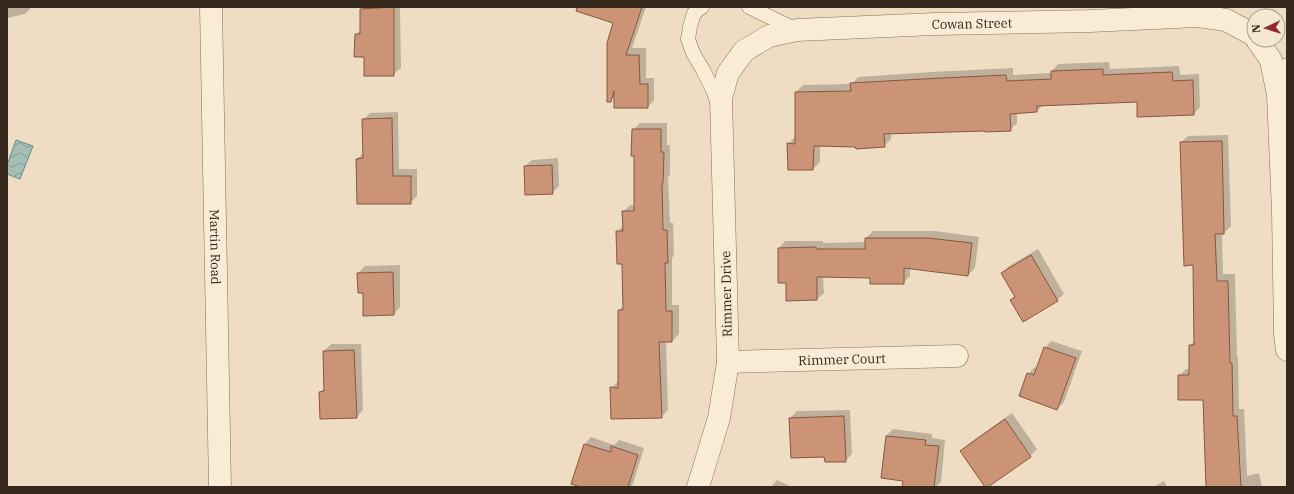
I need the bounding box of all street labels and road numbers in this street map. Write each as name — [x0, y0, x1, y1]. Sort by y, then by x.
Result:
street label: Cowan Street — [932, 14, 1013, 33]
street label: Martin Road — [206, 209, 224, 285]
street label: Rimmer Drive — [717, 251, 736, 337]
street label: Rimmer Court — [798, 350, 886, 369]

